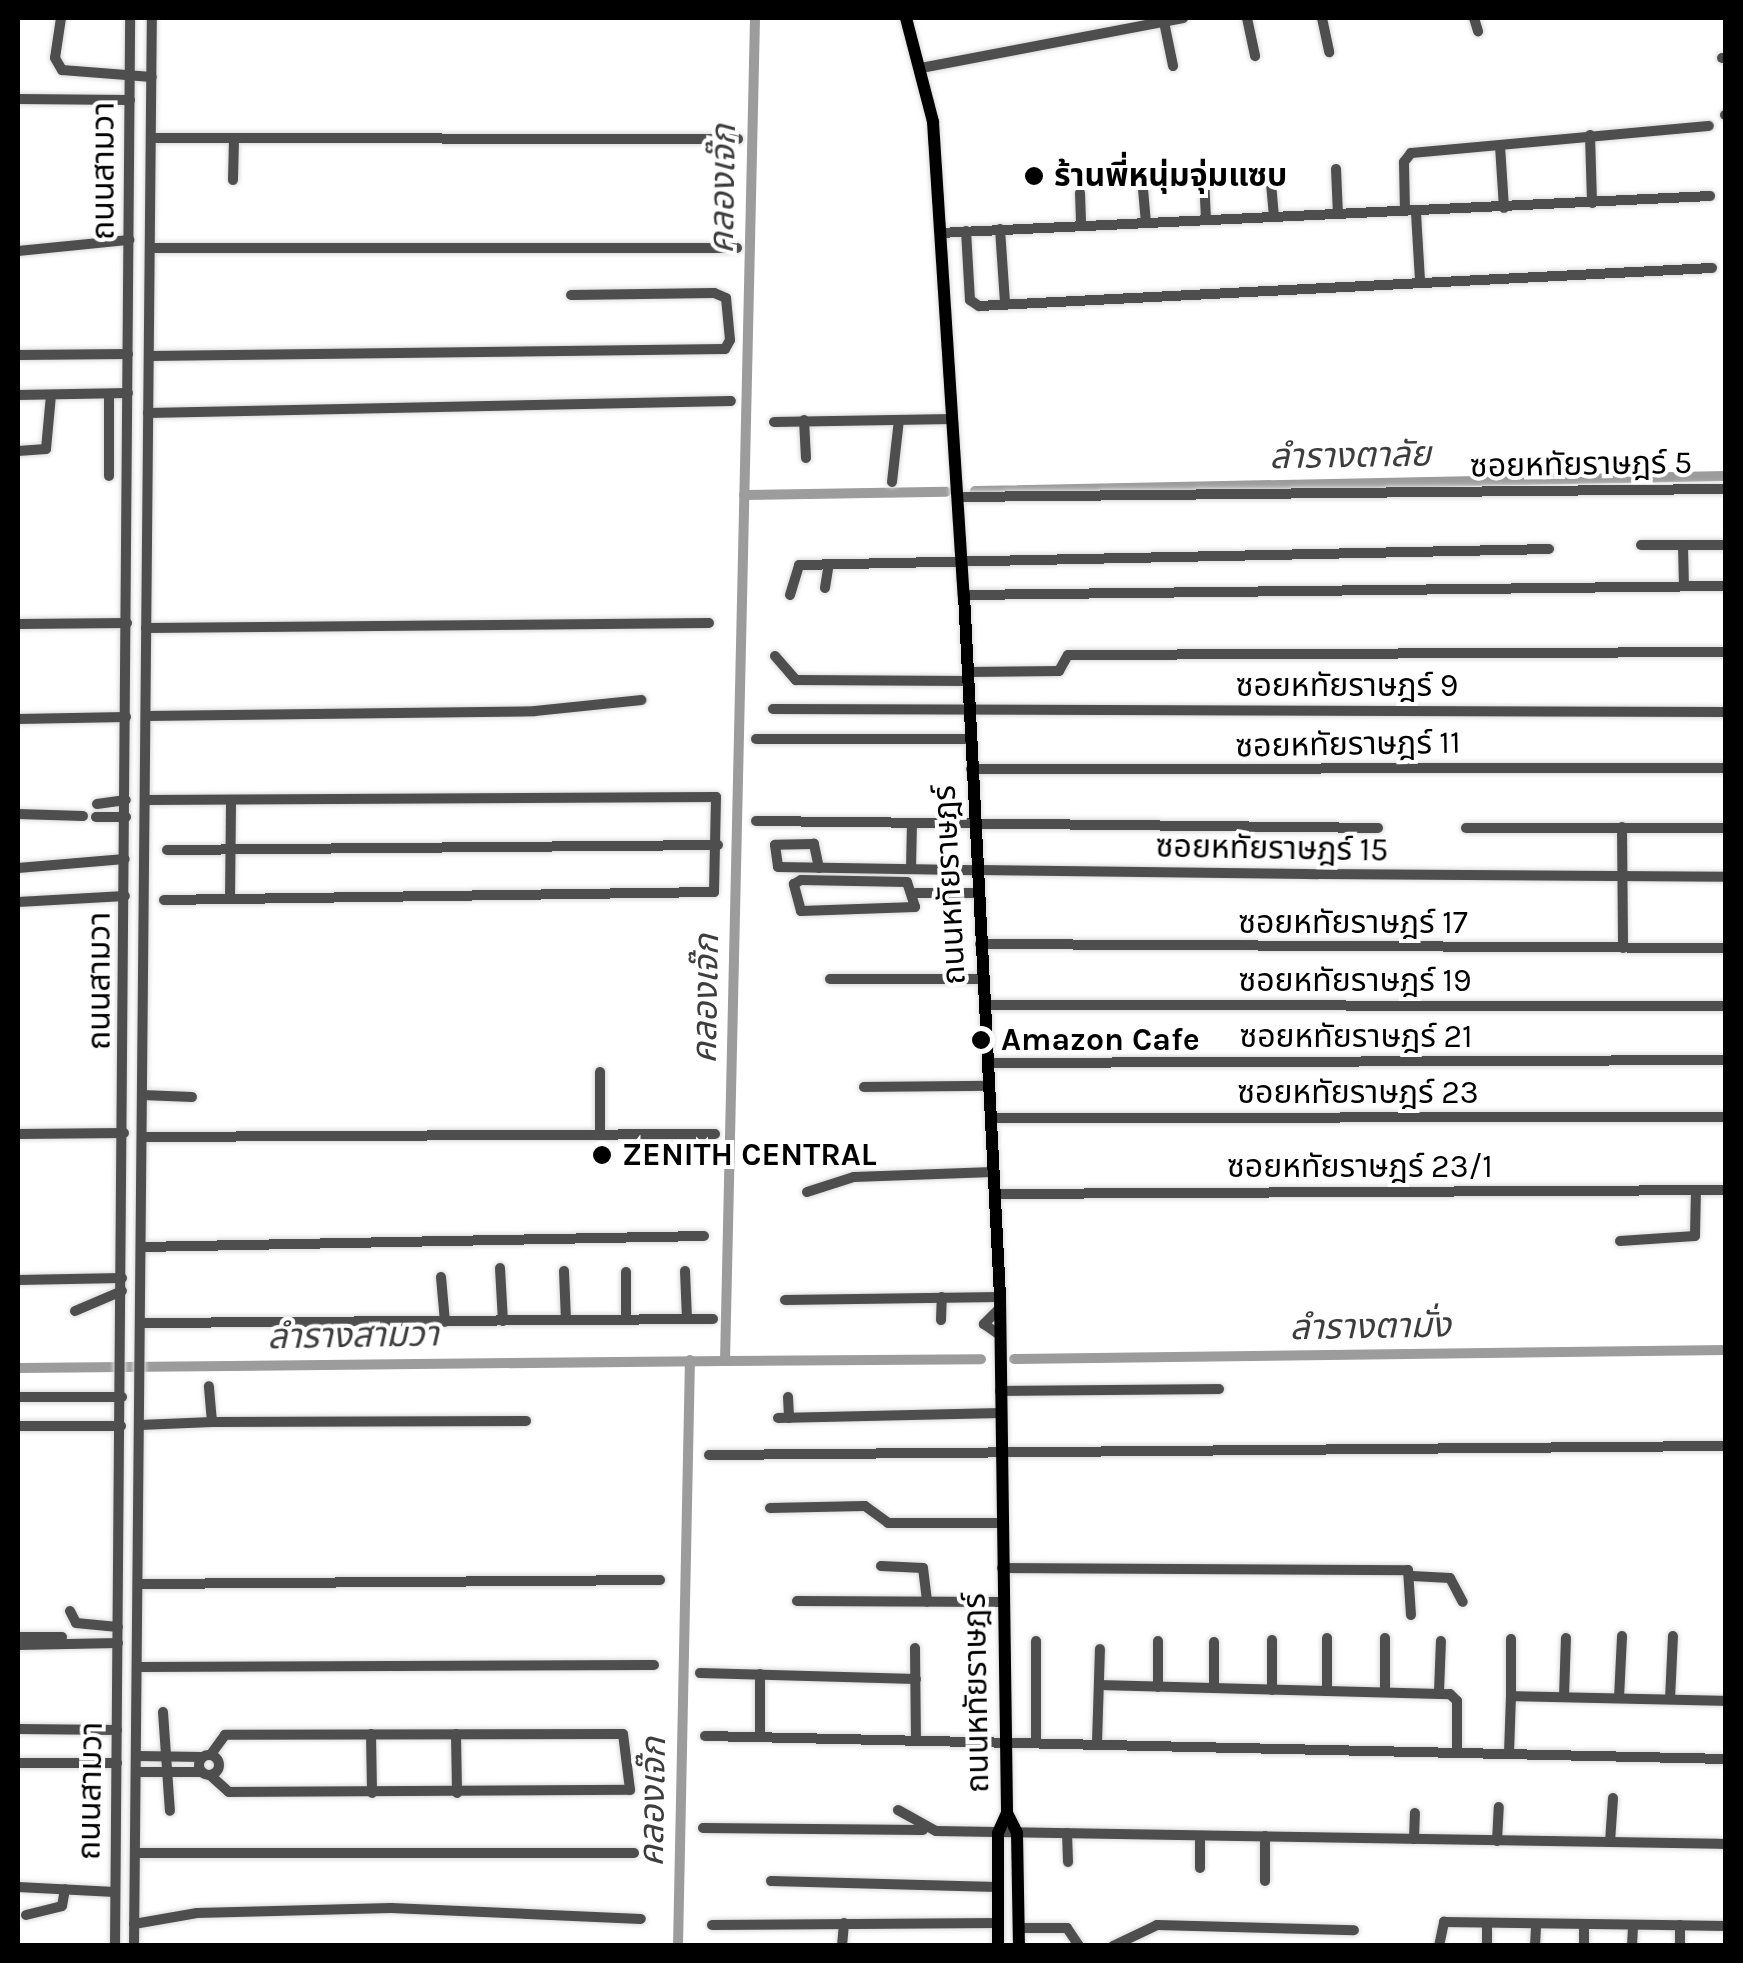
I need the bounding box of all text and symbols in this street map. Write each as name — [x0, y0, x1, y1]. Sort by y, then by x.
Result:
street label: ถนนสามวา — [85, 102, 123, 240]
water label: คลองเจ๊ก — [701, 124, 745, 254]
place label: ร้านพี่หนุ่มจุ่มแซบ — [1054, 157, 1287, 195]
marker: ร้านพี่หนุ่มจุ่มแซบ — [1023, 165, 1045, 187]
water label: ลำรางตาลัย — [1269, 434, 1431, 478]
street label: ซอยหทัยราษฎร์ 5 — [1470, 444, 1692, 486]
street label: ซอยหทัยราษฎร์ 9 — [1236, 667, 1458, 705]
street label: ซอยหทัยราษฎร์ 11 — [1235, 724, 1461, 766]
street label: ถนนหทัยราษฎร์ — [926, 784, 974, 986]
street label: ซอยหทัยราษฎร์ 15 — [1155, 828, 1389, 870]
street label: ซอยหทัยราษฎร์ 17 — [1238, 904, 1468, 942]
street label: ถนนสามวา — [81, 912, 119, 1050]
water label: คลองเจ๊ก — [684, 934, 728, 1064]
street label: ซอยหทัยราษฎร์ 19 — [1238, 962, 1472, 1000]
street label: ซอยหทัยราษฎร์ 21 — [1239, 1018, 1473, 1056]
place label: Amazon Cafe — [1001, 1021, 1200, 1059]
marker: Amazon Cafe — [970, 1029, 992, 1051]
street label: ซอยหทัยราษฎร์ 23 — [1237, 1074, 1479, 1112]
place label: ZENITH CENTRAL — [622, 1136, 877, 1174]
marker: ZENITH CENTRAL — [591, 1144, 613, 1166]
street label: ซอยหทัยราษฎร์ 23/1 — [1227, 1148, 1493, 1186]
water label: ลำรางตามั่ง — [1289, 1305, 1451, 1349]
water label: ลำรางสามวา — [267, 1314, 439, 1358]
street label: ถนนหทัยราษฎร์ — [956, 1593, 998, 1793]
street label: ถนนสามวา — [71, 1722, 111, 1860]
water label: คลองเจ๊ก — [631, 1737, 675, 1867]

